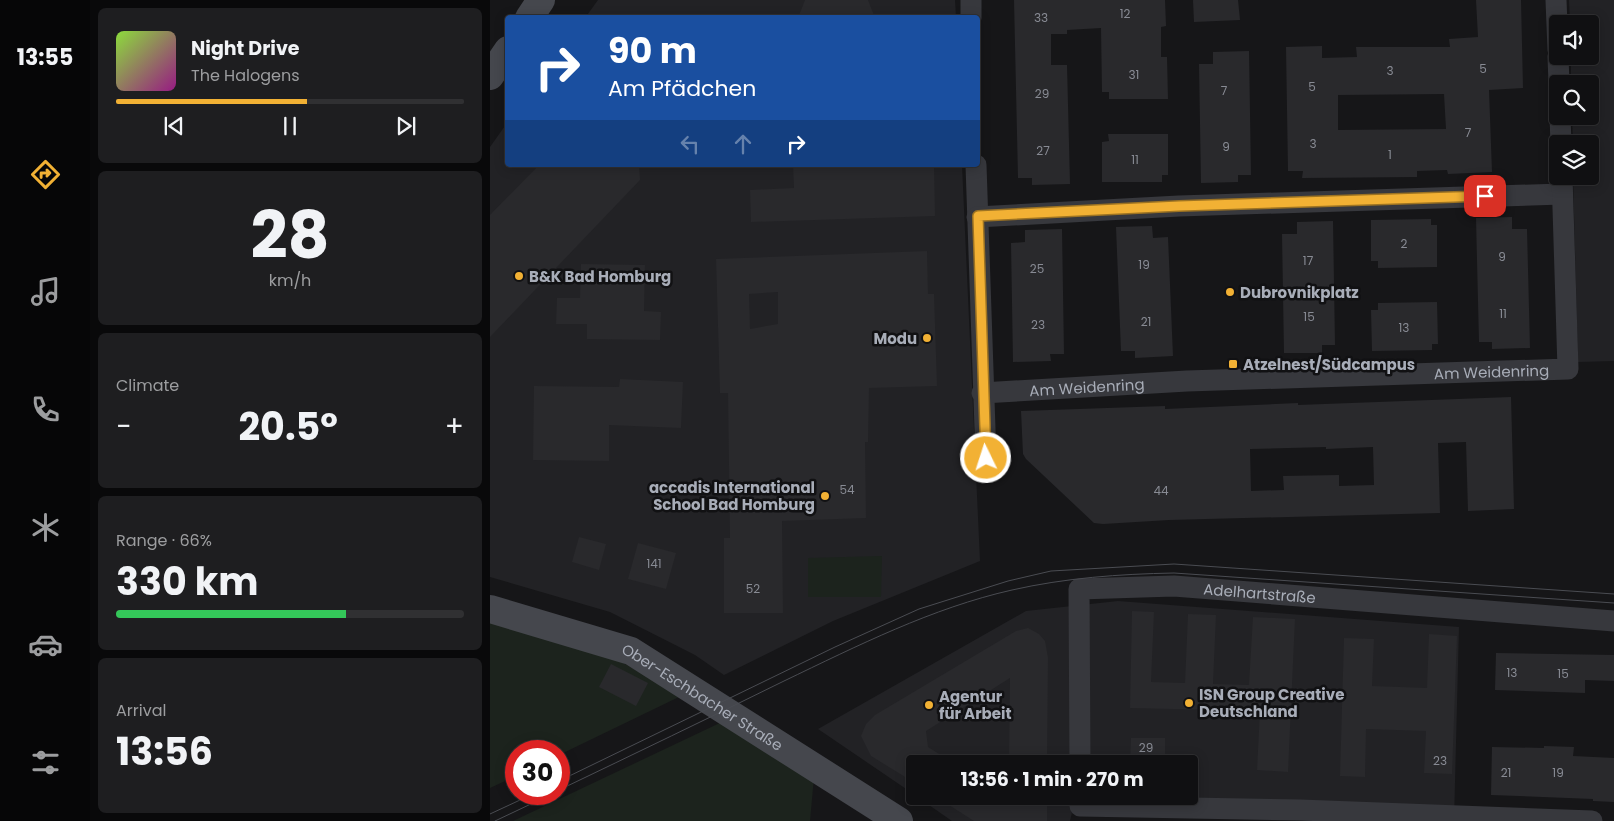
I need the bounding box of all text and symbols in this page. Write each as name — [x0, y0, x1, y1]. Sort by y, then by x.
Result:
house number: 12 — [1120, 5, 1130, 22]
house number: 33 — [1034, 9, 1048, 26]
map controls — [1549, 15, 1599, 185]
button: sound — [1549, 15, 1599, 65]
text: 90 m — [608, 26, 697, 75]
text: Night Drive — [191, 35, 300, 62]
icon: right — [525, 35, 590, 100]
text: 13:55 — [17, 42, 73, 73]
house number: 5 — [1479, 60, 1487, 77]
house number: 3 — [1386, 62, 1394, 79]
text: The Halogens — [191, 64, 299, 87]
house number: 31 — [1129, 66, 1139, 83]
text: Am Pfädchen — [608, 73, 756, 104]
button: search — [1549, 75, 1599, 125]
house number: 5 — [1308, 78, 1316, 95]
house number: 7 — [1221, 82, 1228, 99]
house number: 29 — [1035, 85, 1049, 102]
icon: previous — [160, 112, 188, 140]
icon: pause — [276, 112, 304, 140]
icon: next — [392, 112, 420, 140]
house number: 7 — [1465, 124, 1472, 141]
icon: left — [676, 130, 704, 158]
icon: ahead — [729, 130, 757, 158]
icon: right — [782, 130, 810, 158]
house number: 3 — [1309, 135, 1317, 152]
button: layers — [1549, 135, 1599, 185]
house number: 9 — [1222, 138, 1230, 155]
house number: 27 — [1036, 142, 1050, 159]
house number: 1 — [1388, 146, 1392, 163]
house number: 11 — [1131, 151, 1139, 168]
icon: directions — [28, 157, 63, 192]
pin — [1464, 175, 1506, 217]
icon: arrive — [1471, 182, 1499, 210]
text: 28 — [250, 190, 330, 281]
house number: 2 — [1401, 235, 1408, 252]
house number: 9 — [1498, 248, 1506, 265]
house number: 17 — [1303, 252, 1314, 269]
house number: 19 — [1138, 256, 1150, 273]
house number: 25 — [1030, 260, 1044, 277]
place label: B&K Bad Homburg — [529, 266, 671, 287]
text: km/h — [269, 269, 311, 292]
marker: B&K Bad Homburg — [513, 270, 525, 282]
icon: music — [28, 274, 63, 309]
place label: Dubrovnikplatz — [1240, 282, 1359, 303]
marker: Dubrovnikplatz — [1224, 286, 1236, 298]
house number: 11 — [1499, 305, 1507, 322]
house number: 15 — [1303, 308, 1315, 325]
house number: 21 — [1141, 313, 1151, 330]
house number: 23 — [1031, 316, 1045, 333]
house number: 13 — [1399, 319, 1409, 336]
place label: Modu — [873, 328, 917, 349]
marker: Modu — [921, 332, 933, 344]
place label: Atzelnest/Südcampus — [1243, 354, 1415, 375]
marker: Atzelnest/Südcampus — [1227, 358, 1239, 370]
street label: Am Weidenring — [1434, 359, 1549, 384]
street label: Am Weidenring — [1029, 373, 1145, 401]
text: Climate — [116, 374, 179, 397]
icon: phone — [28, 392, 63, 427]
text: 20.5° — [238, 400, 338, 453]
text: − — [116, 407, 131, 446]
text: + — [445, 407, 464, 446]
position arrow — [959, 431, 1011, 483]
place label: accadis International School Bad Homburg — [649, 477, 815, 515]
house number: 54 — [839, 481, 855, 498]
house number: 44 — [1153, 482, 1169, 499]
marker: accadis International School Bad Homburg — [819, 490, 831, 502]
icon: climate — [28, 510, 63, 545]
text: Range · 66% — [116, 529, 212, 552]
text: 330 km — [116, 555, 259, 608]
house number: 141 — [646, 555, 662, 572]
street label: Adelhartstraße — [1203, 578, 1317, 608]
house number: 52 — [746, 580, 760, 597]
icon: car — [28, 627, 63, 662]
street label: Ober-Eschbacher Straße — [620, 638, 787, 755]
house number: 13 — [1507, 664, 1517, 681]
house number: 15 — [1557, 665, 1569, 682]
place label: ISN Group Creative Deutschland — [1199, 684, 1344, 722]
place label: Agentur für Arbeit — [939, 686, 1012, 724]
marker: ISN Group Creative Deutschland — [1183, 697, 1195, 709]
text: Arrival — [116, 699, 166, 722]
marker: Agentur für Arbeit — [923, 699, 935, 711]
text: 13:56 — [116, 725, 213, 778]
house number: 29 — [1139, 739, 1153, 756]
speed limit sign: 30 — [505, 740, 570, 805]
icon: filters — [28, 745, 63, 780]
house number: 23 — [1433, 752, 1447, 769]
house number: 21 — [1501, 764, 1511, 781]
house number: 19 — [1552, 764, 1564, 781]
text: 13:56 · 1 min · 270 m — [960, 766, 1144, 793]

